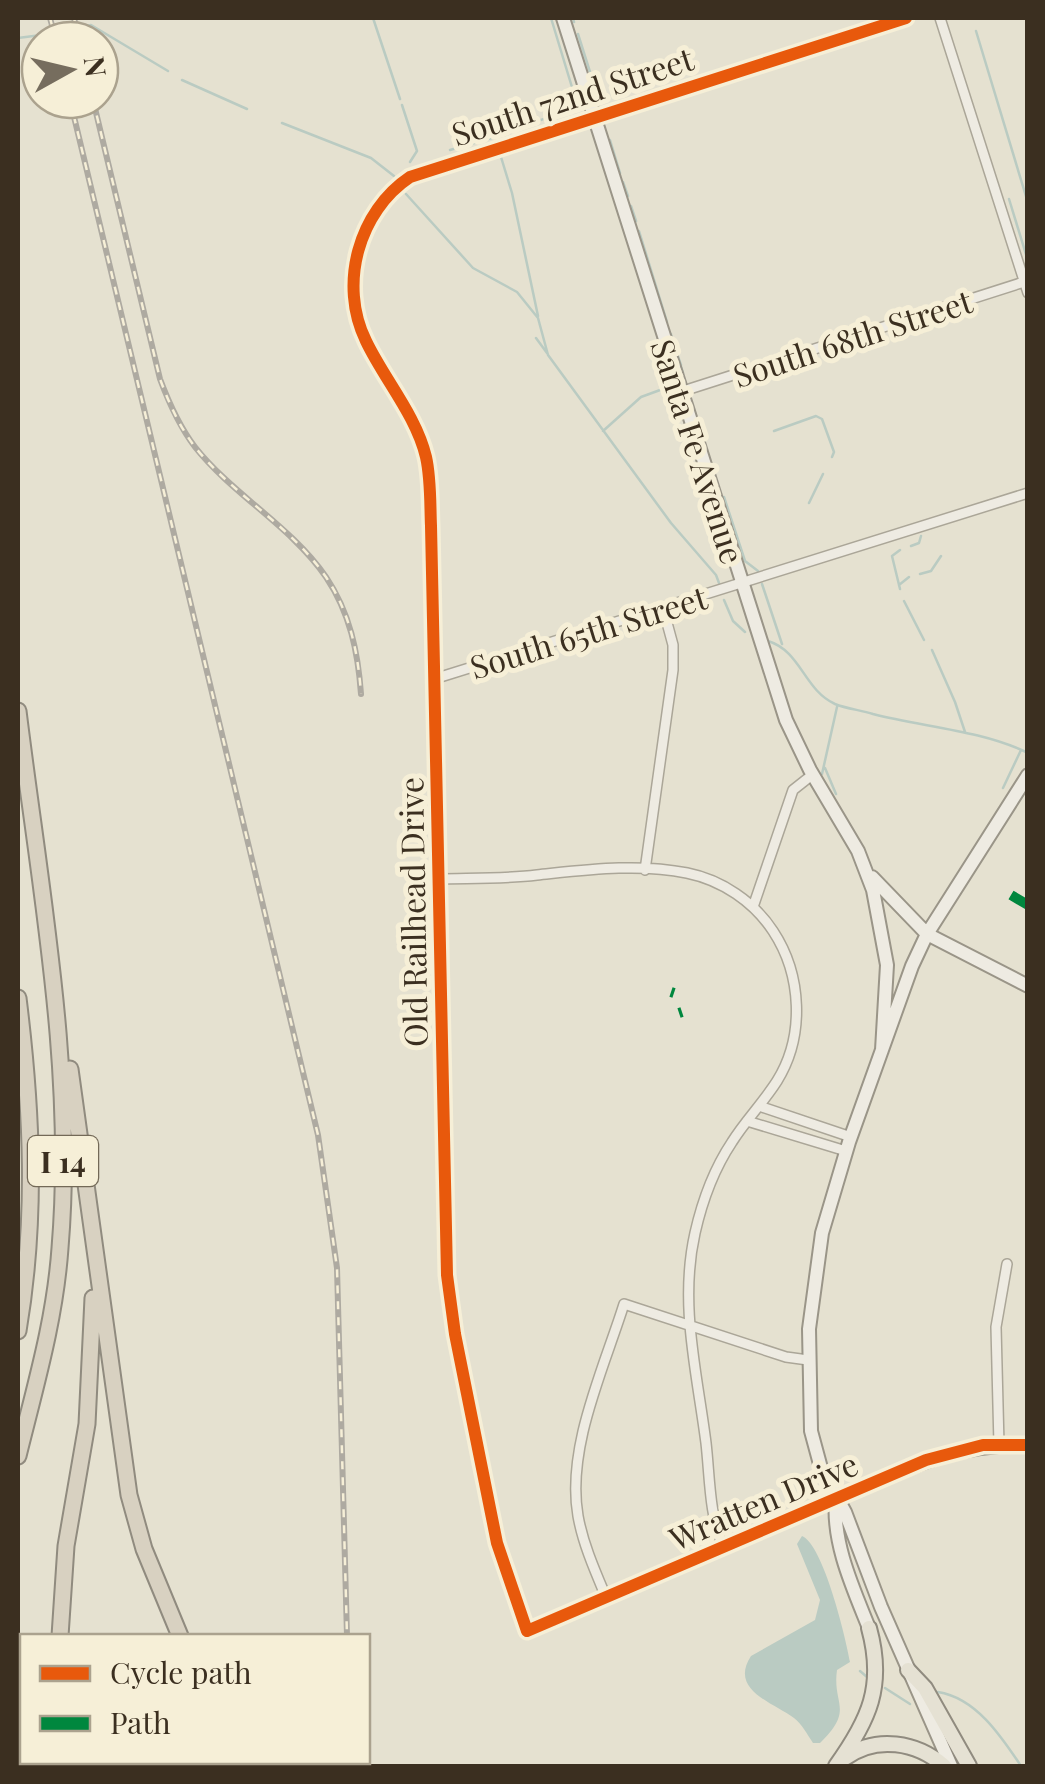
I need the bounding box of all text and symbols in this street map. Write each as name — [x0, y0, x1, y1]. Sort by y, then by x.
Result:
north arrow — [20, 20, 120, 120]
street label: South 72nd Street — [446, 35, 699, 154]
text: N — [77, 54, 116, 79]
street label: South 68th Street — [727, 278, 978, 396]
street label: Santa Fe Avenue — [643, 333, 755, 569]
street label: South 65th Street — [464, 574, 712, 687]
street label: Old Railhead Drive — [388, 777, 436, 1047]
road number: I 14 — [28, 1136, 98, 1186]
street label: Wratten Drive — [661, 1441, 864, 1559]
legend — [20, 1634, 370, 1764]
text: Cycle path — [110, 1652, 252, 1692]
text: Path — [110, 1702, 171, 1742]

